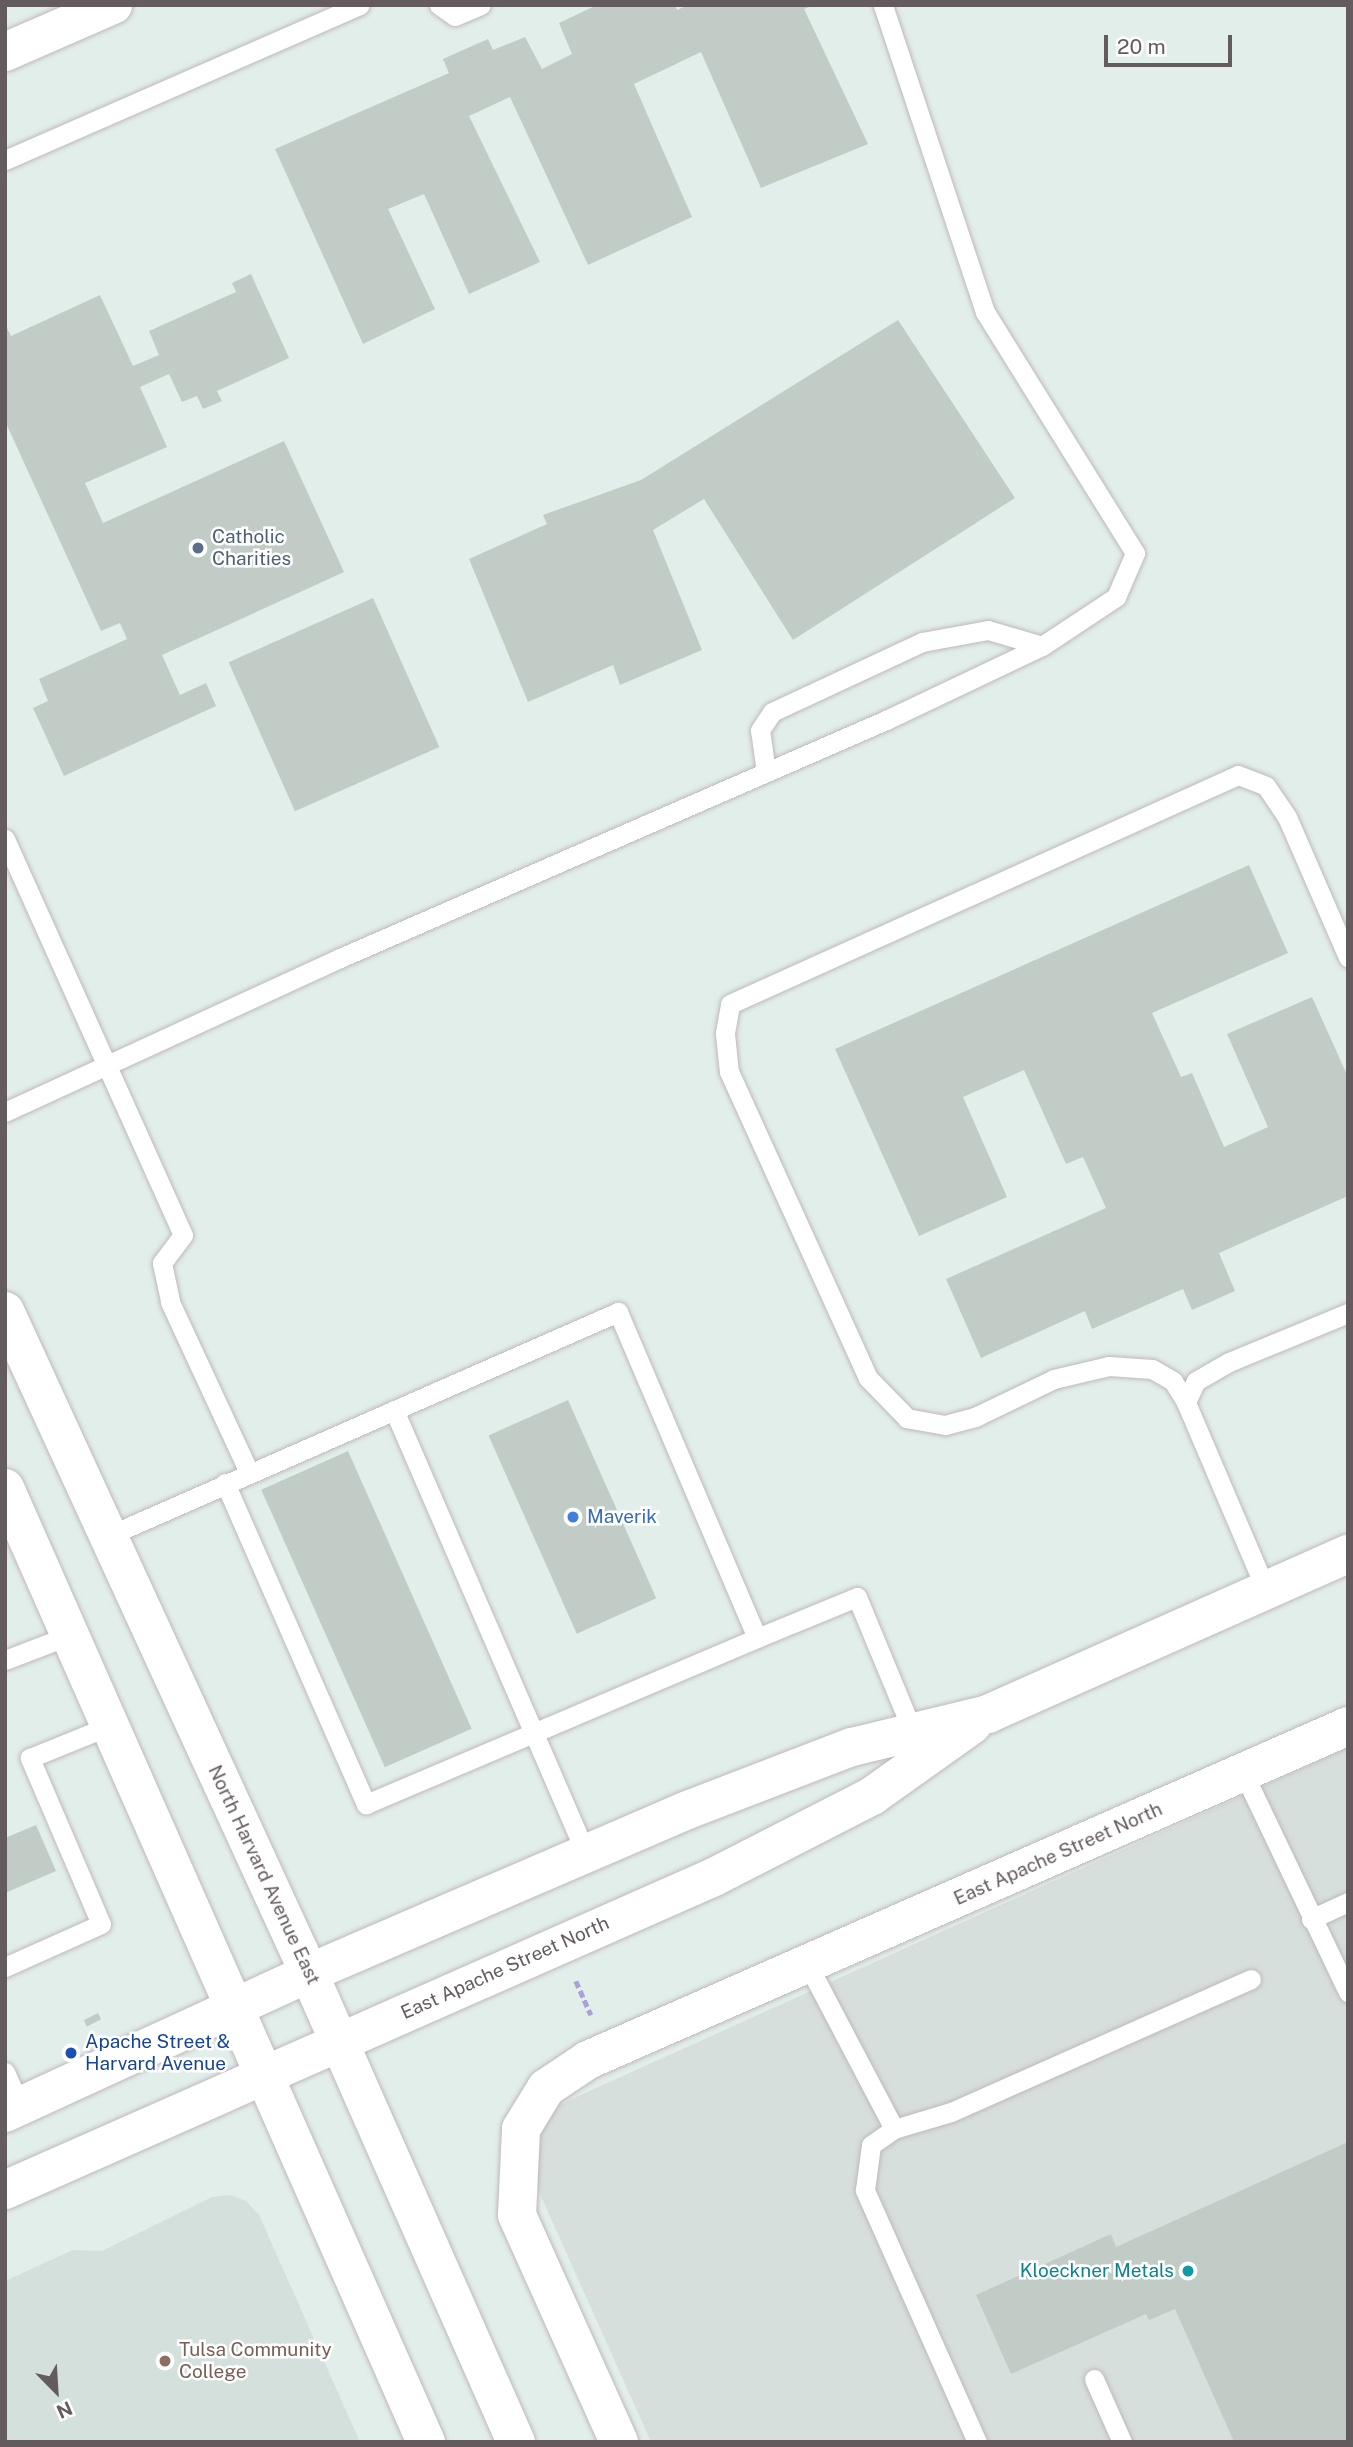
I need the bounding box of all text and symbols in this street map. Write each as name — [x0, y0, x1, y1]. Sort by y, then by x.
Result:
scale bar — [1108, 21, 1236, 65]
text: 20 m — [1117, 34, 1166, 59]
place label: Catholic Charities — [212, 526, 291, 570]
marker: Catholic Charities — [190, 540, 206, 556]
place label: Maverik — [587, 1506, 657, 1528]
marker: Maverik — [565, 1509, 581, 1525]
street label: North Harvard Avenue East — [203, 1762, 325, 1988]
street label: East Apache Street North — [950, 1798, 1166, 1910]
street label: East Apache Street North — [397, 1912, 613, 2024]
place label: Apache Street & Harvard Avenue — [85, 2031, 230, 2075]
marker: Apache Street & Harvard Avenue — [63, 2045, 79, 2061]
place label: Kloeckner Metals — [1020, 2260, 1174, 2282]
marker: Kloeckner Metals — [1180, 2263, 1196, 2279]
place label: Tulsa Community College — [179, 2339, 332, 2383]
marker: Tulsa Community College — [157, 2353, 173, 2369]
north arrow — [21, 2356, 91, 2426]
text: N — [53, 2397, 76, 2423]

